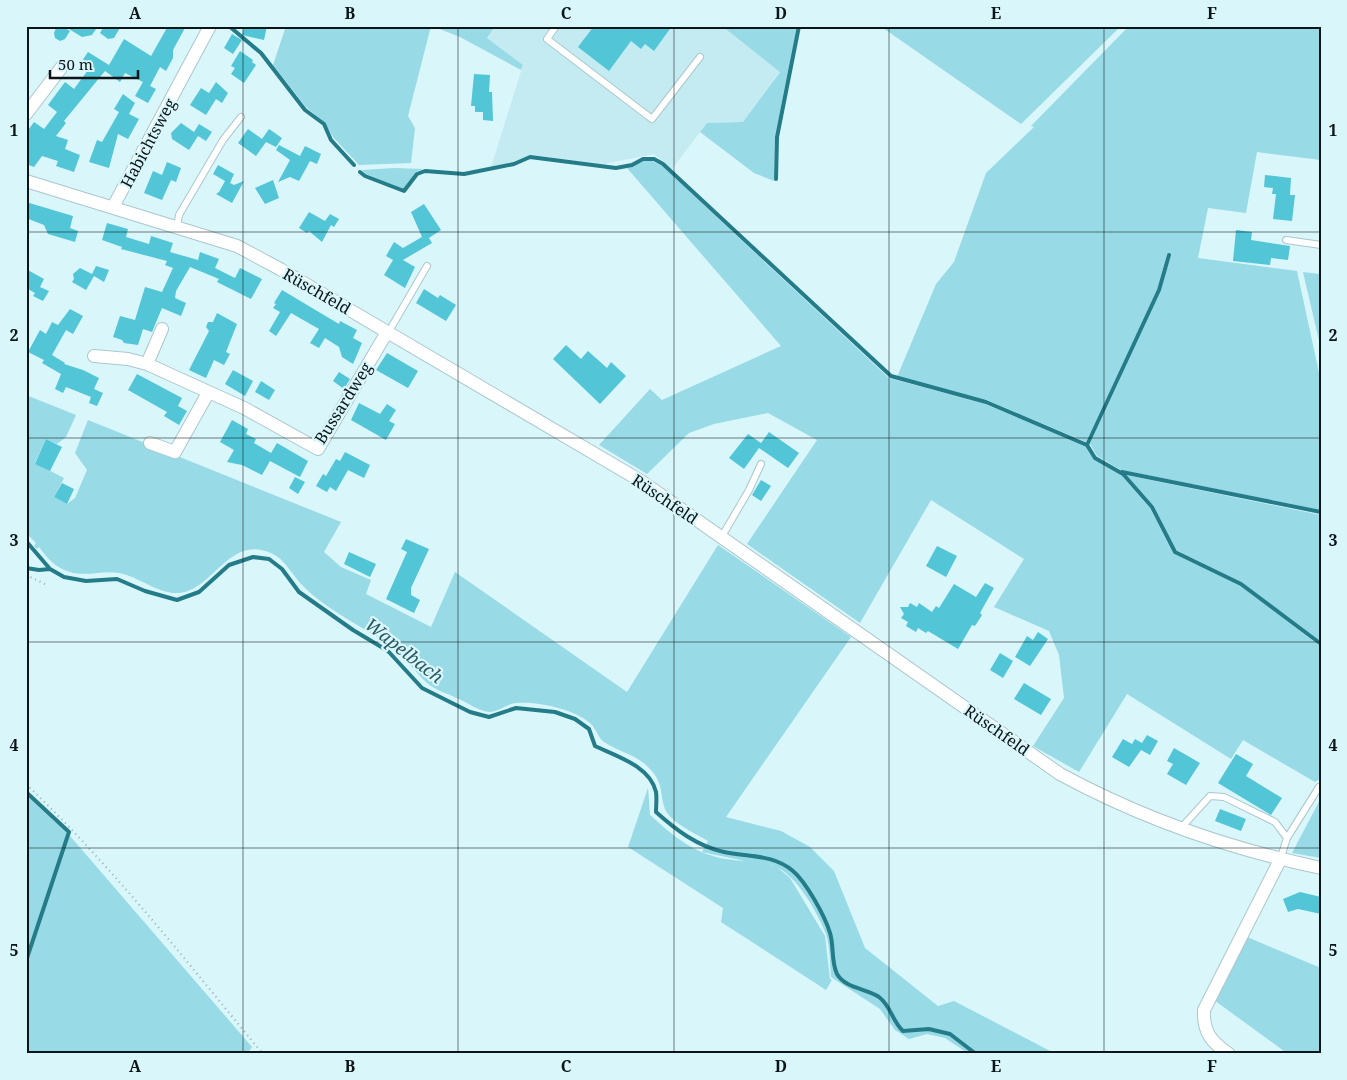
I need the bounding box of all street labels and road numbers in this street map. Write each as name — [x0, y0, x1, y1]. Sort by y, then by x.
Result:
street label: Habichtsweg — [115, 94, 181, 192]
street label: Rüschfeld — [279, 263, 355, 319]
street label: Bussardweg — [309, 358, 377, 448]
street label: Rüschfeld — [628, 469, 702, 529]
street label: Rüschfeld — [960, 699, 1034, 761]

